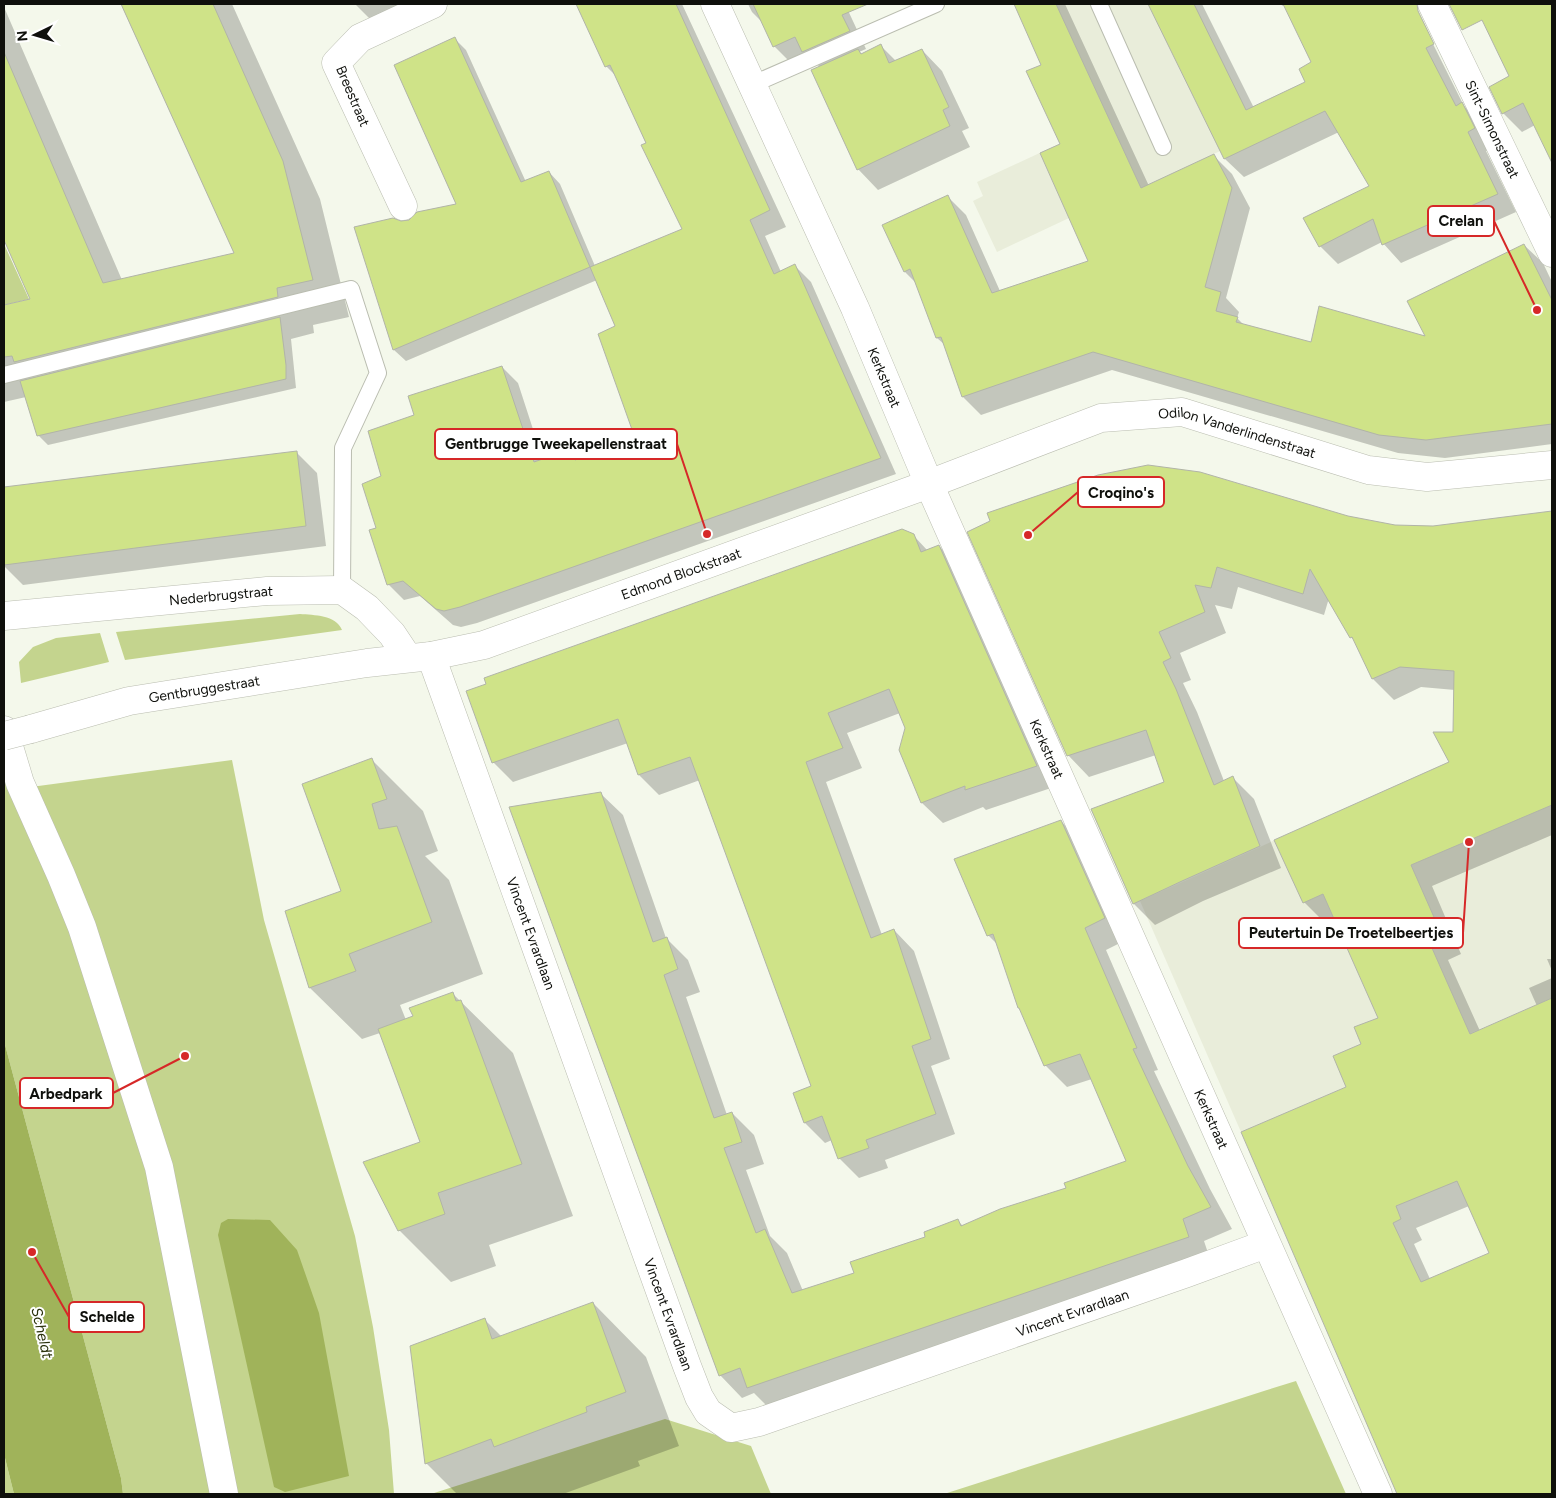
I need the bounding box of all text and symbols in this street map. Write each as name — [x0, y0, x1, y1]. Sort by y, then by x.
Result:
north arrow — [10, 10, 60, 60]
text: N — [14, 30, 31, 42]
street label: Breestraat — [332, 63, 373, 129]
street label: Sint-Simonstraat — [1461, 78, 1523, 181]
callout: Crelan — [1428, 206, 1494, 236]
text: Crelan — [1438, 212, 1484, 230]
street label: Kerkstraat — [864, 345, 904, 410]
street label: Odilon Vanderlindenstraat — [1158, 404, 1318, 462]
callout: Gentbrugge Tweekapellenstraat — [435, 429, 677, 459]
text: Gentbrugge Tweekapellenstraat — [445, 435, 667, 453]
callout: Croqino's — [1078, 477, 1164, 507]
text: Croqino's — [1088, 484, 1154, 502]
street label: Edmond Blockstraat — [619, 545, 744, 604]
street label: Nederbrugstraat — [168, 583, 273, 609]
street label: Gentbruggestraat — [147, 672, 261, 707]
street label: Kerkstraat — [1026, 717, 1067, 782]
street label: Vincent Evrardlaan — [503, 875, 559, 992]
callout: Peutertuin De Troetelbeertjes — [1239, 918, 1463, 948]
text: Peutertuin De Troetelbeertjes — [1249, 924, 1453, 942]
callout: Arbedpark — [20, 1078, 113, 1108]
text: Arbedpark — [29, 1085, 103, 1103]
street label: Kerkstraat — [1190, 1087, 1232, 1152]
street label: Vincent Evrardlaan — [640, 1256, 696, 1373]
street label: Vincent Evrardlaan — [1014, 1286, 1131, 1341]
callout: Schelde — [69, 1302, 144, 1332]
water label: Scheldt — [27, 1306, 57, 1360]
text: Schelde — [79, 1308, 135, 1326]

